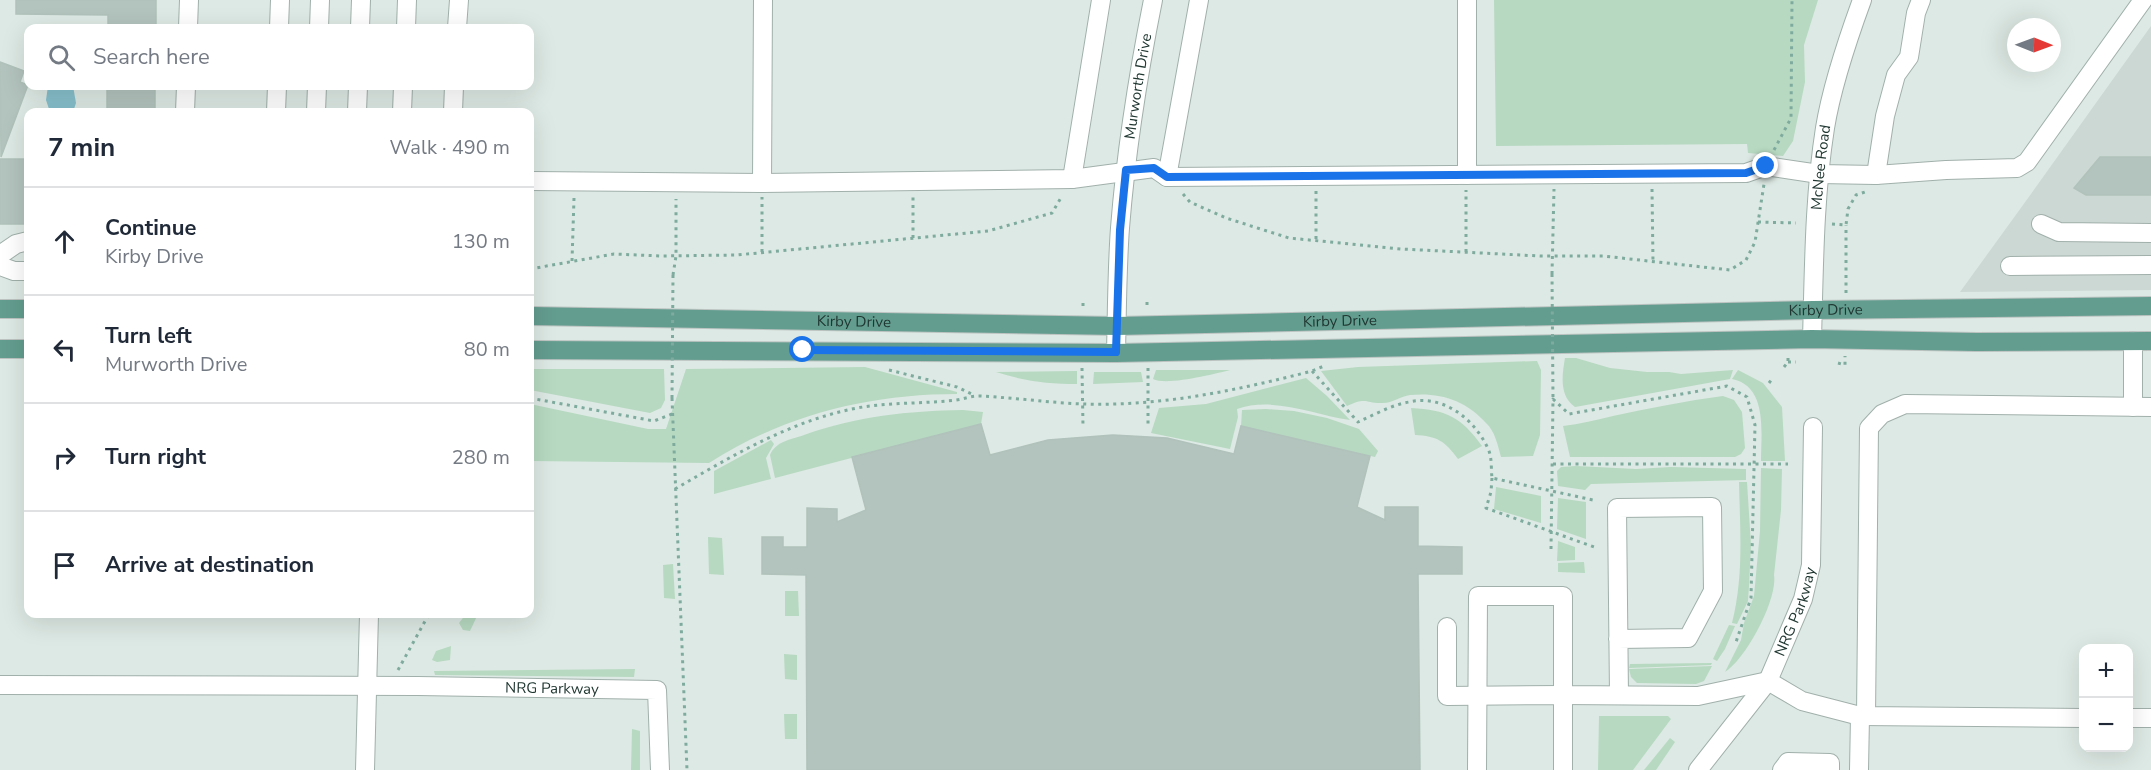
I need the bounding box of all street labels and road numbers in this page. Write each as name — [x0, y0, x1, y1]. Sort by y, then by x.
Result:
street label: Murworth Drive — [1120, 32, 1156, 140]
street label: McNee Road — [1806, 123, 1835, 211]
street label: Kirby Drive — [1788, 299, 1863, 321]
street label: Kirby Drive — [1303, 310, 1377, 332]
street label: Kirby Drive — [817, 311, 891, 332]
street label: NRG Parkway — [1770, 565, 1820, 659]
street label: NRG Parkway — [505, 677, 599, 699]

